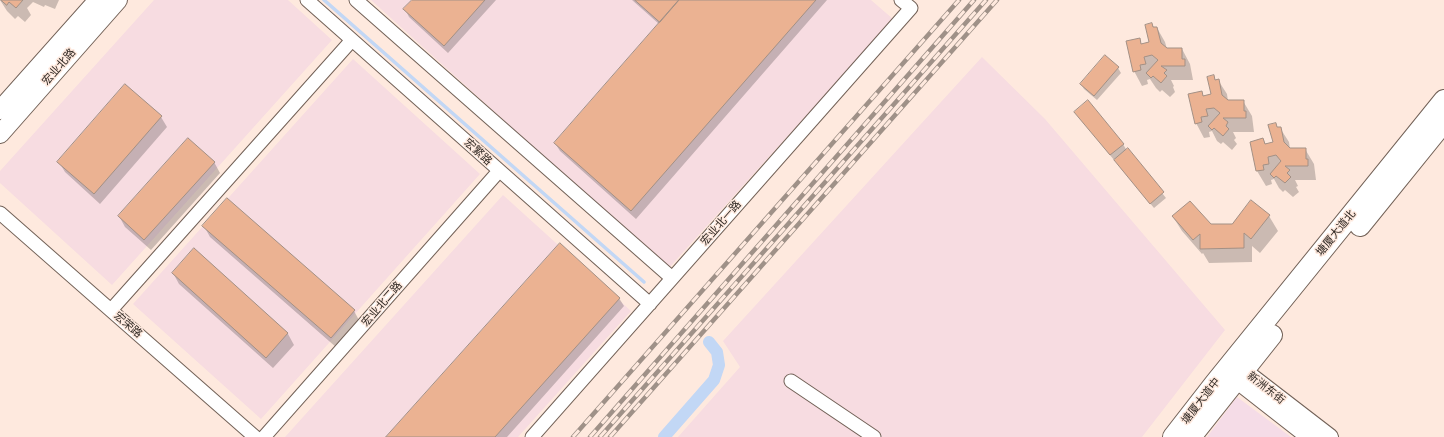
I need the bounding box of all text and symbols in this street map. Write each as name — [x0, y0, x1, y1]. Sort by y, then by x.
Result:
street label: 宏业北路 — [40, 46, 78, 88]
street label: 宏繁路 — [461, 136, 495, 168]
street label: 宏业北一路 — [698, 198, 744, 248]
street label: 塘厦大道北 — [1314, 207, 1358, 259]
street label: 宏业北二路 — [359, 279, 405, 329]
street label: 宏荣路 — [111, 309, 145, 341]
street label: 新洲东街 — [1245, 369, 1287, 407]
street label: 塘厦大道中 — [1179, 375, 1223, 427]

